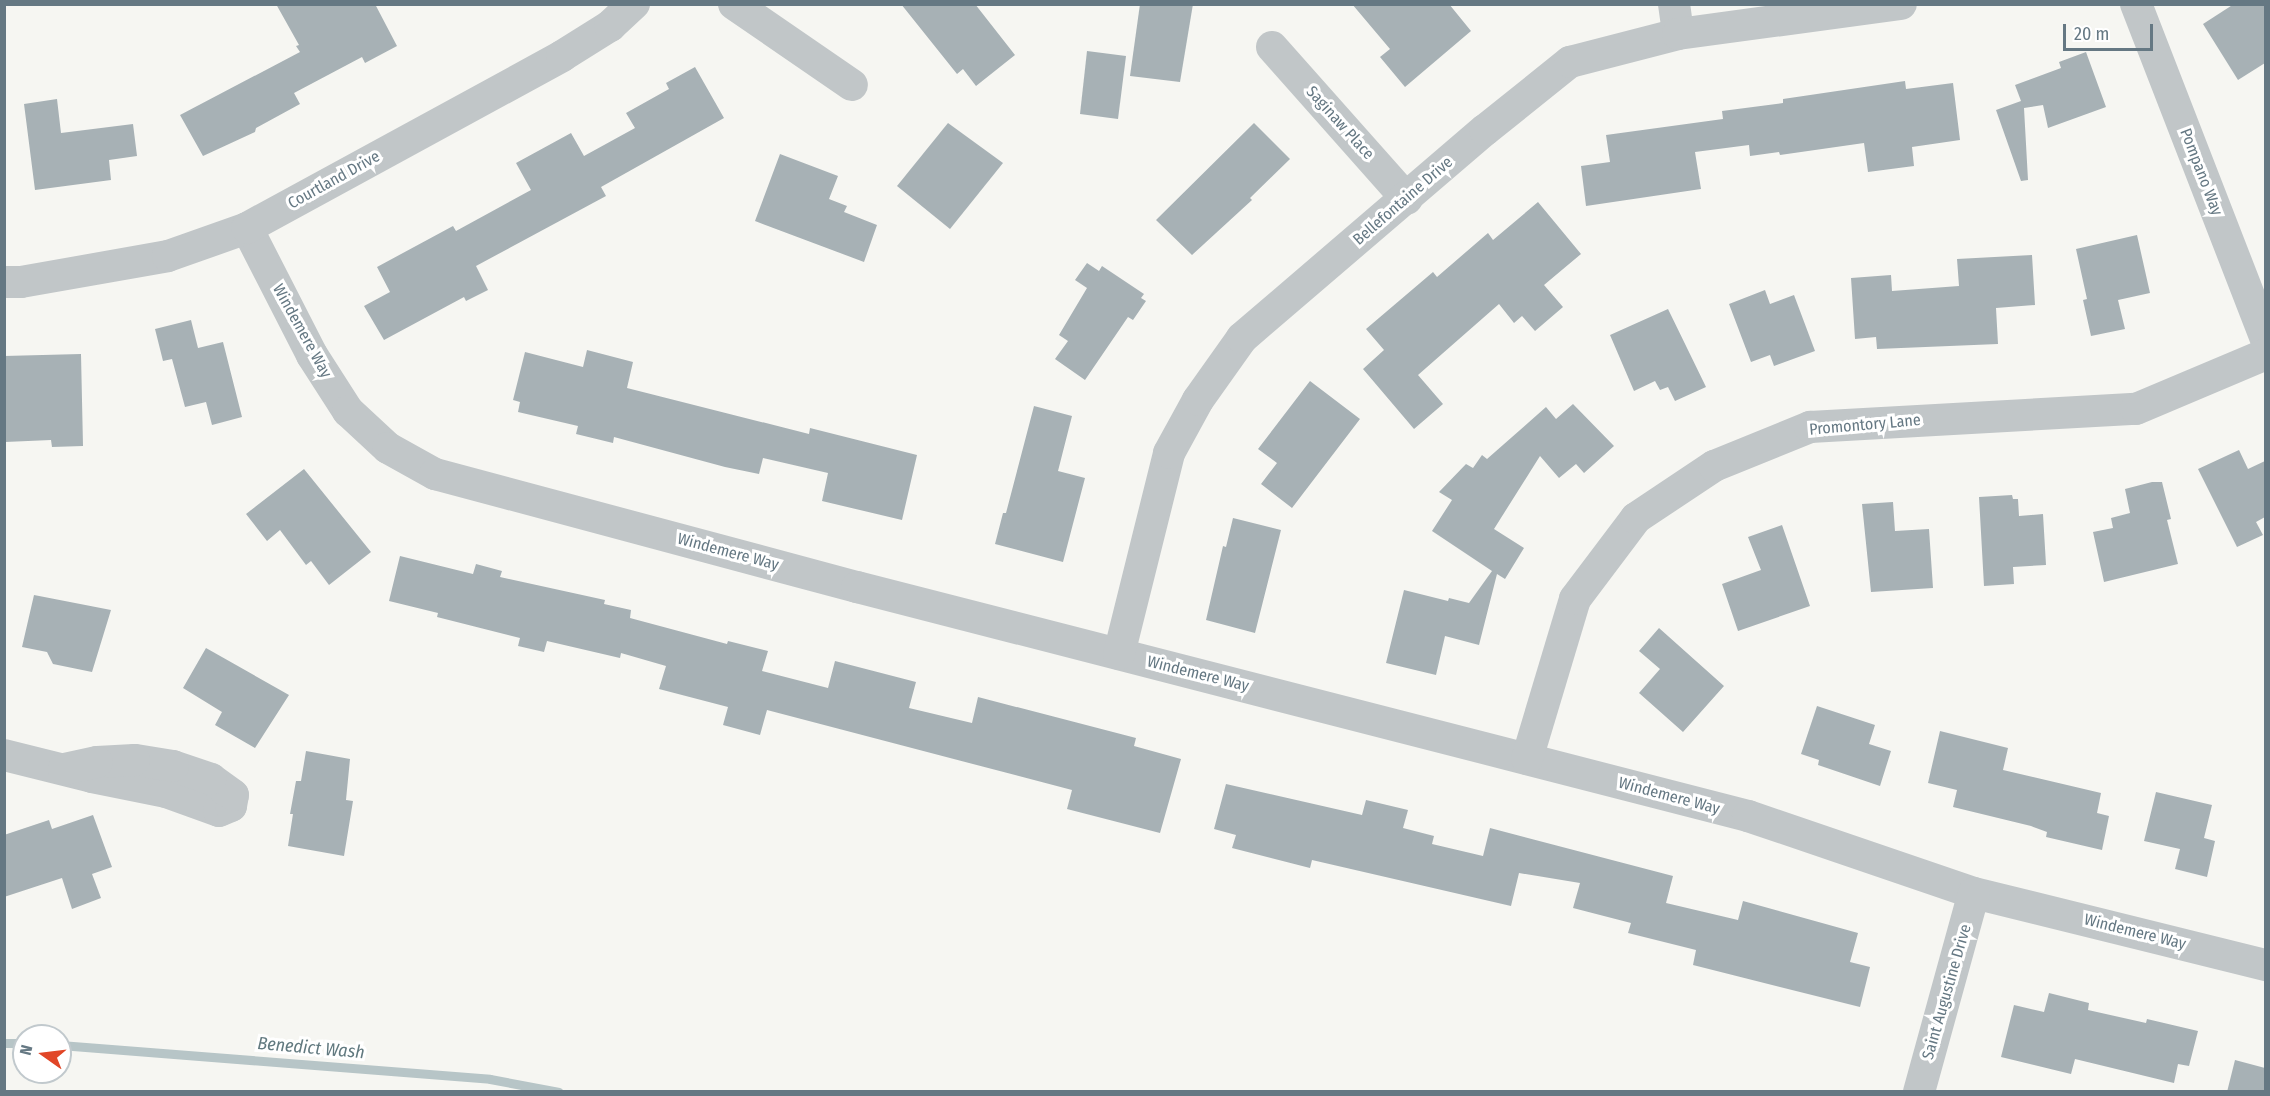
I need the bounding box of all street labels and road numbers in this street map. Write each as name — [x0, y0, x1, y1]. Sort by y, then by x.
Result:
street label: Saginaw Place — [1302, 82, 1378, 164]
street label: Pompano Way — [2176, 126, 2226, 218]
street label: Courtland Drive — [285, 147, 383, 213]
street label: Bellefontaine Drive — [1349, 153, 1457, 249]
street label: Windemere Way — [268, 281, 336, 381]
street label: Promontory Lane — [1808, 411, 1922, 439]
street label: Windemere Way — [675, 529, 781, 575]
street label: Windemere Way — [1145, 652, 1251, 696]
street label: Windemere Way — [1616, 773, 1722, 819]
street label: Windemere Way — [2082, 910, 2188, 954]
street label: Saint Augustine Drive — [1919, 922, 1975, 1062]

